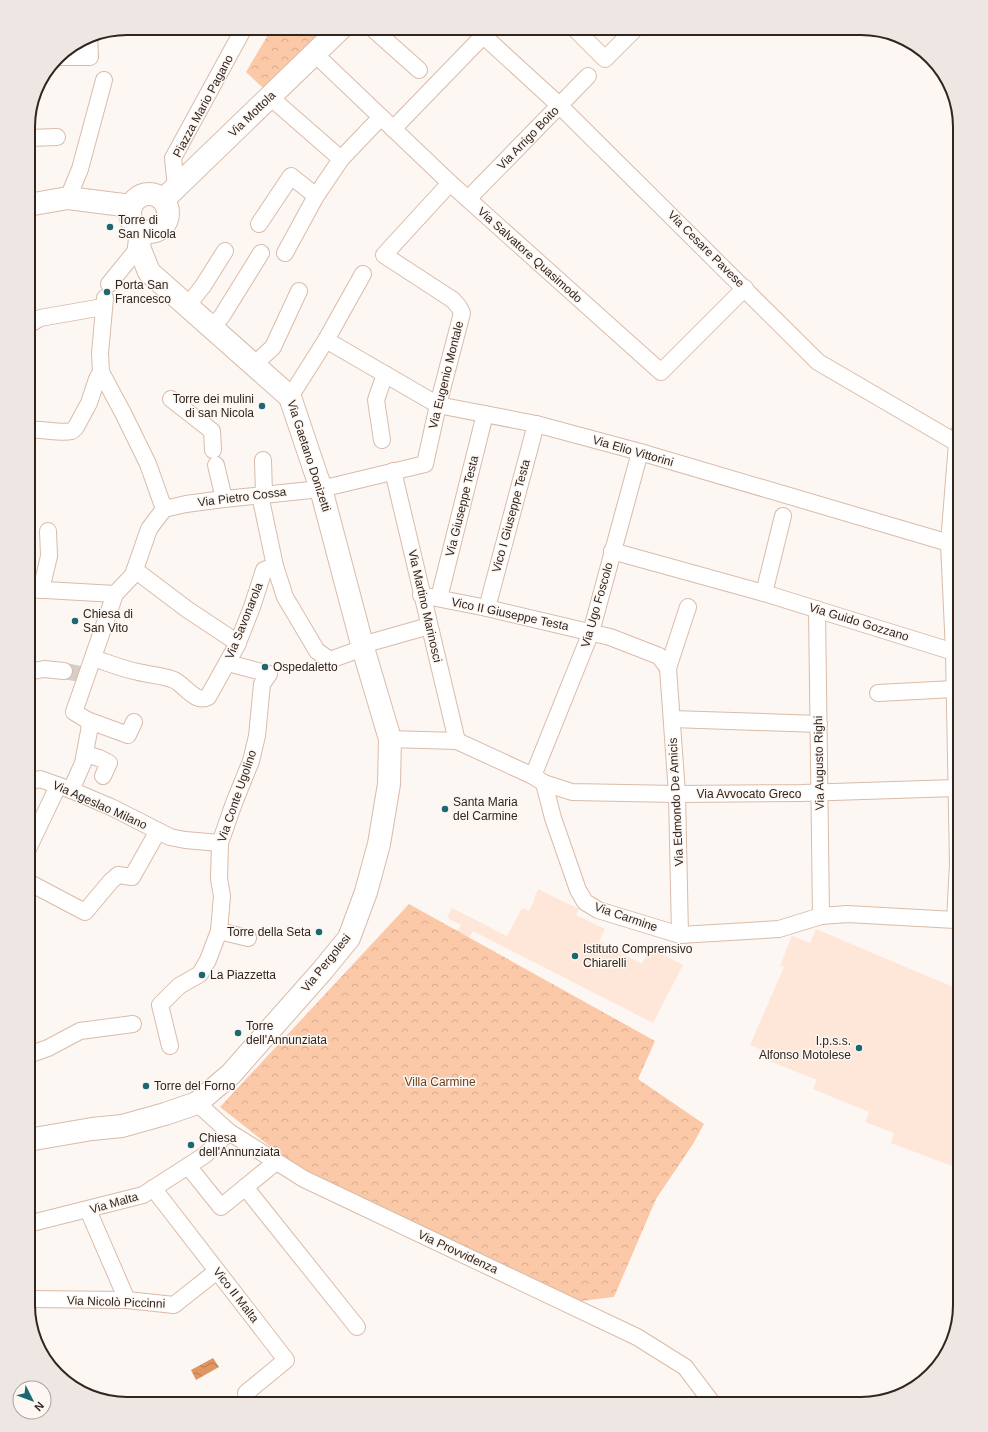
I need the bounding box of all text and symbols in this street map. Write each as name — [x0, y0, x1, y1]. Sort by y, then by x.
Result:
street label: Piazza Mario Pagano — [170, 52, 236, 160]
street label: Via Mottola — [226, 88, 279, 140]
street label: Via Arrigo Boito — [494, 103, 562, 173]
street label: Via Salvatore Quasimodo — [475, 204, 585, 306]
street label: Via Cesare Pavese — [665, 208, 747, 290]
place label: Torre di San Nicola — [118, 213, 176, 241]
marker: Torre di San Nicola — [105, 222, 115, 232]
place label: Porta San Francesco — [115, 278, 171, 306]
marker: Porta San Francesco — [102, 287, 112, 297]
street label: Via Eugenio Montale — [426, 319, 466, 430]
place label: Torre dei mulini di san Nicola — [173, 392, 254, 420]
street label: Via Gaetano Donizetti — [284, 398, 334, 514]
marker: Torre dei mulini di san Nicola — [257, 401, 267, 411]
street label: Via Elio Vittorini — [591, 433, 675, 469]
street label: Via Giuseppe Testa — [443, 454, 481, 558]
street label: Vico I Giuseppe Testa — [489, 458, 533, 574]
street label: Via Pietro Cossa — [197, 485, 287, 509]
street label: Via Martino Marinosci — [405, 548, 445, 664]
street label: Via Ugo Foscolo — [578, 561, 616, 649]
street label: Via Savonarola — [222, 580, 266, 661]
street label: Vico II Giuseppe Testa — [450, 595, 570, 633]
street label: Via Guido Gozzano — [807, 600, 911, 644]
place label: Chiesa di San Vito — [83, 607, 133, 635]
marker: Chiesa di San Vito — [70, 616, 80, 626]
place label: Ospedaletto — [273, 660, 338, 674]
marker: Ospedaletto — [260, 662, 270, 672]
street label: Via Augusto Righi — [811, 716, 827, 810]
street label: Via Edmondo De Amicis — [666, 737, 686, 867]
street label: Via Conte Ugolino — [215, 748, 259, 844]
street label: Via Ageslao Milano — [51, 778, 150, 832]
street label: Via Avvocato Greco — [697, 787, 802, 801]
place label: Santa Maria del Carmine — [453, 795, 518, 823]
marker: Santa Maria del Carmine — [440, 804, 450, 814]
street label: Via Carmine — [593, 900, 660, 934]
place label: Torre della Seta — [227, 925, 311, 939]
marker: Torre della Seta — [314, 927, 324, 937]
street label: Via Pergolesi — [298, 931, 354, 995]
place label: Istituto Comprensivo Chiarelli — [583, 942, 693, 970]
marker: Istituto Comprensivo Chiarelli — [570, 951, 580, 961]
place label: La Piazzetta — [210, 968, 276, 982]
marker: La Piazzetta — [197, 970, 207, 980]
place label: Torre dell'Annunziata — [246, 1019, 327, 1047]
marker: Torre dell'Annunziata — [233, 1028, 243, 1038]
place label: I.p.s.s. Alfonso Motolese — [759, 1034, 851, 1062]
marker: I.p.s.s. Alfonso Motolese — [854, 1043, 864, 1053]
park label: Villa Carmine — [404, 1075, 476, 1089]
place label: Torre del Forno — [154, 1079, 236, 1093]
marker: Torre del Forno — [141, 1081, 151, 1091]
place label: Chiesa dell'Annunziata — [199, 1131, 280, 1159]
marker: Chiesa dell'Annunziata — [186, 1140, 196, 1150]
street label: Via Malta — [88, 1189, 140, 1217]
street label: Via Provvidenza — [416, 1227, 500, 1277]
street label: Vico II Malta — [210, 1265, 262, 1325]
street label: Via Nicolò Piccinni — [67, 1293, 165, 1311]
north arrow — [12, 1380, 52, 1420]
text: N — [32, 1400, 47, 1414]

